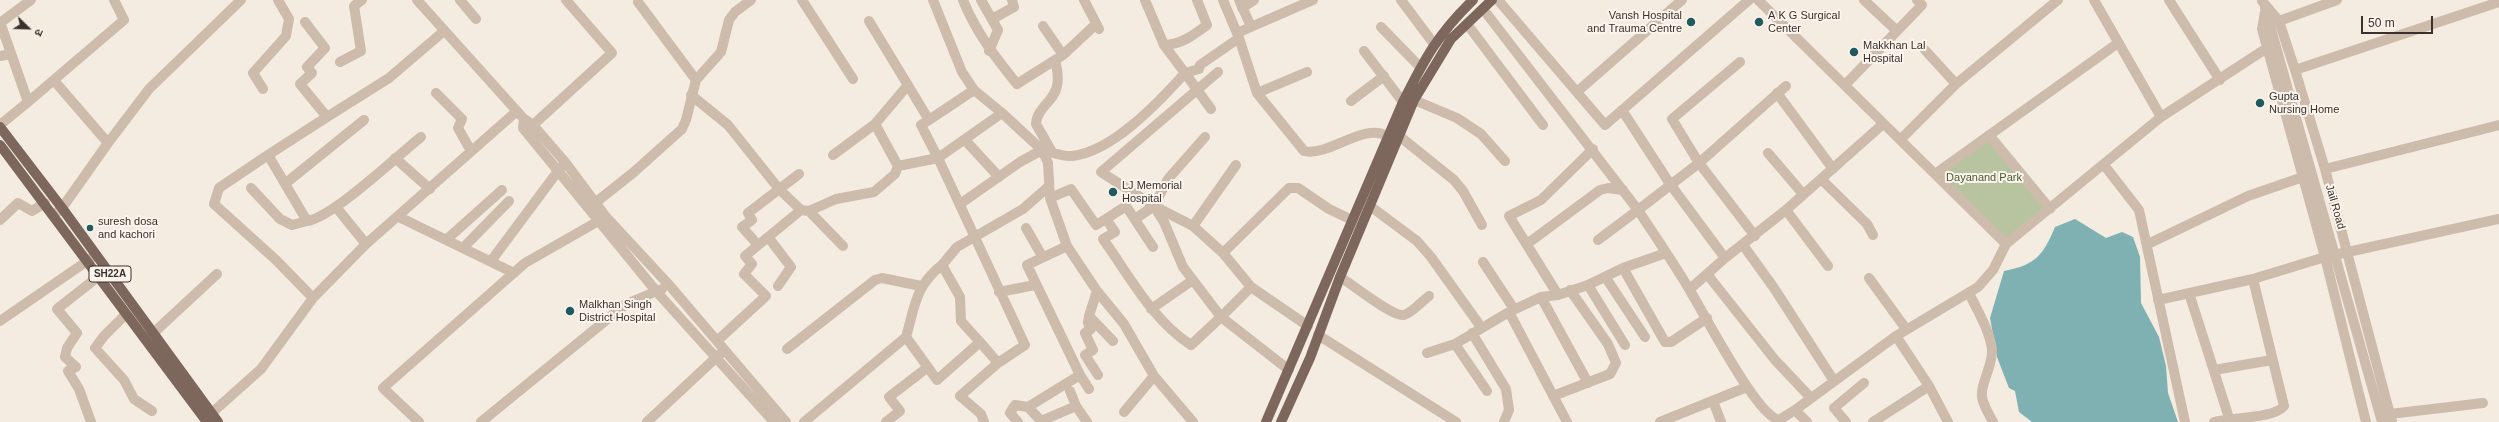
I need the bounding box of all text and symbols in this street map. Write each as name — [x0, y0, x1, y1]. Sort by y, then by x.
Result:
north arrow — [8, 8, 48, 48]
scale bar — [2363, 8, 2435, 34]
place label: Vansh Hospital and Trauma Centre — [1587, 9, 1682, 35]
place label: A K G Surgical Center — [1768, 9, 1840, 35]
marker: Vansh Hospital and Trauma Centre — [1685, 16, 1697, 28]
marker: A K G Surgical Center — [1753, 16, 1765, 28]
text: 50 m — [2368, 16, 2395, 30]
text: उ — [32, 27, 46, 38]
place label: Makkhan Lal Hospital — [1863, 39, 1925, 65]
marker: Makkhan Lal Hospital — [1848, 46, 1860, 58]
place label: Gupta Nursing Home — [2269, 90, 2339, 116]
marker: Gupta Nursing Home — [2254, 97, 2266, 109]
park label: Dayanand Park — [1946, 171, 2022, 185]
place label: LJ Memorial Hospital — [1122, 179, 1182, 205]
street label: Jail Road — [2322, 183, 2348, 231]
marker: LJ Memorial Hospital — [1107, 186, 1119, 198]
place label: suresh dosa and kachori — [98, 215, 158, 241]
marker: suresh dosa and kachori — [85, 223, 95, 233]
road number: SH22A — [89, 266, 131, 282]
place label: Malkhan Singh District Hospital — [579, 298, 655, 324]
marker: Malkhan Singh District Hospital — [564, 305, 576, 317]

